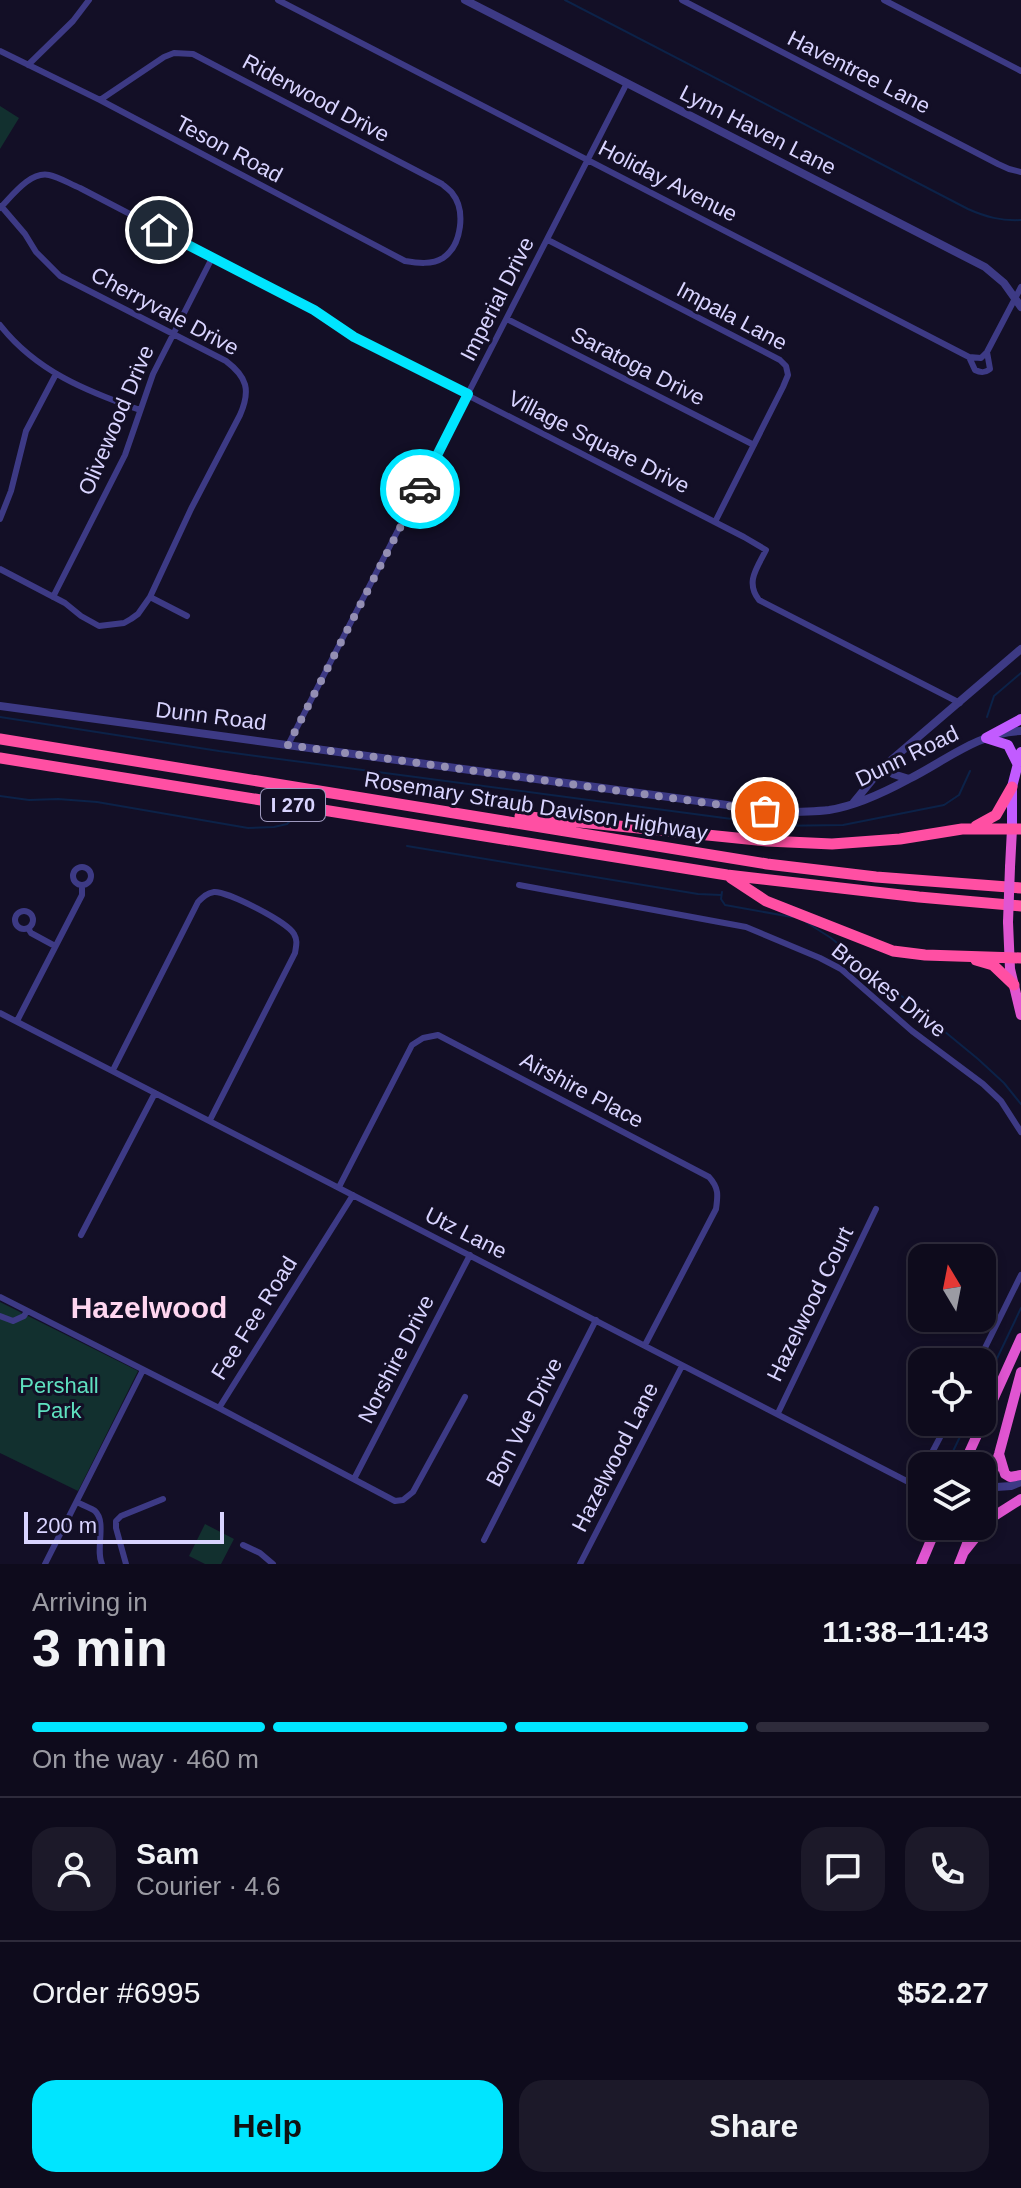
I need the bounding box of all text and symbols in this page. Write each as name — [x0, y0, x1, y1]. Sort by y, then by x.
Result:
street label: Haventree Lane — [784, 25, 934, 119]
street label: Riderwood Drive — [238, 49, 394, 147]
street label: Lynn Haven Lane — [676, 80, 840, 180]
street label: Teson Road — [171, 110, 287, 188]
street label: Holiday Avenue — [594, 135, 742, 227]
pin — [125, 196, 193, 264]
icon: home — [137, 208, 181, 252]
street label: Imperial Drive — [455, 233, 539, 365]
street label: Cherryvale Drive — [87, 262, 243, 360]
street label: Impala Lane — [673, 277, 791, 355]
street label: Saratoga Drive — [567, 322, 709, 410]
street label: Olivewood Drive — [73, 341, 159, 499]
street label: Village Square Drive — [504, 385, 694, 499]
courier — [380, 449, 460, 529]
icon: car — [398, 467, 442, 511]
street label: Dunn Road — [154, 697, 268, 735]
street label: Dunn Road — [851, 720, 963, 792]
street label: Rosemary Straub Davison Highway — [363, 766, 709, 846]
pin — [731, 777, 799, 845]
road number: I 270 — [261, 789, 325, 821]
icon: bag — [743, 789, 787, 833]
street label: Brookes Drive — [827, 938, 951, 1042]
street label: Airshire Place — [516, 1047, 648, 1133]
street label: Utz Lane — [421, 1202, 511, 1264]
street label: Hazelwood Court — [762, 1223, 858, 1385]
north arrow — [908, 1244, 996, 1332]
map controls — [908, 1244, 996, 1540]
street label: Fee Fee Road — [206, 1252, 302, 1384]
district label: Hazelwood — [71, 1291, 227, 1324]
street label: Norshire Drive — [353, 1291, 439, 1427]
button: locate — [908, 1348, 996, 1436]
street label: Bon Vue Drive — [481, 1353, 567, 1491]
park label: Pershall Park — [19, 1373, 99, 1423]
street label: Hazelwood Lane — [567, 1378, 663, 1536]
button: layers — [908, 1452, 996, 1540]
scale bar — [24, 1508, 224, 1544]
text: 200 m — [36, 1513, 97, 1538]
text: Arriving in — [32, 1587, 148, 1617]
text: 11:38–11:43 — [822, 1615, 989, 1648]
text: 3 min — [32, 1619, 168, 1677]
text: On the way · 460 m — [32, 1744, 259, 1774]
button: person — [32, 1827, 116, 1911]
button: chat — [801, 1827, 885, 1911]
button: phone — [905, 1827, 989, 1911]
text: Sam — [136, 1837, 199, 1870]
text: Courier · 4.6 — [136, 1871, 281, 1901]
text: Order #6995 — [32, 1976, 200, 2009]
text: $52.27 — [897, 1976, 989, 2009]
button: Help — [32, 2080, 503, 2172]
button: Share — [519, 2080, 989, 2172]

